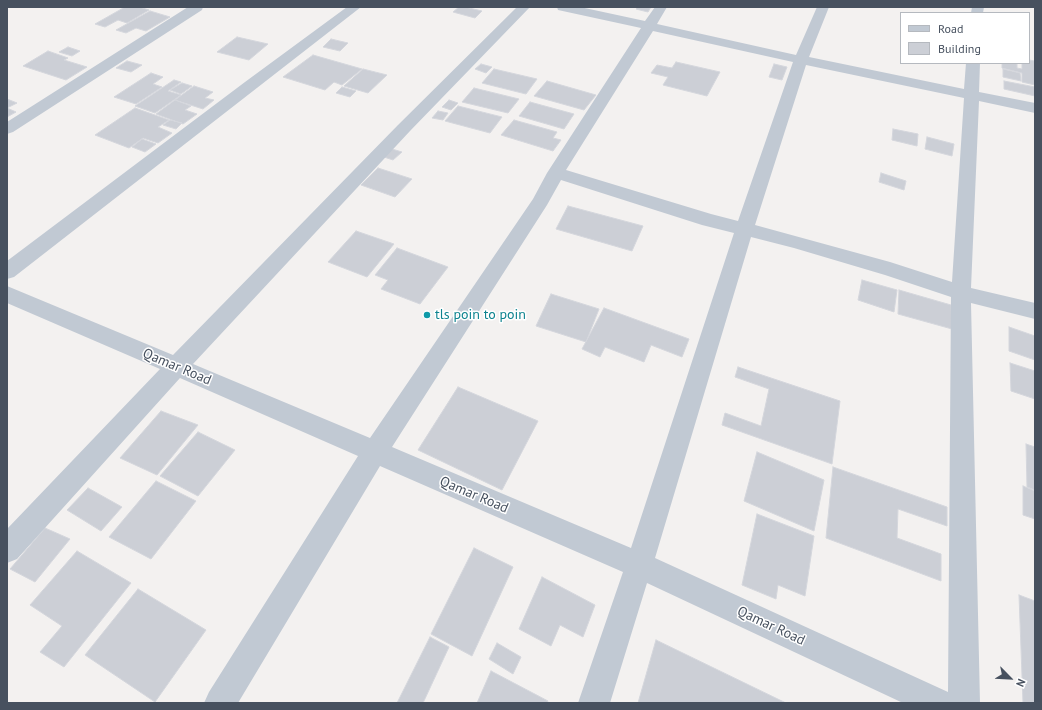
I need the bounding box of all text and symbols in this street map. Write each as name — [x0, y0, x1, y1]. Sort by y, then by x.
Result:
legend — [900, 12, 1030, 64]
text: Road — [938, 21, 963, 36]
text: Building — [938, 41, 981, 56]
place label: tls poin to poin — [435, 307, 526, 323]
marker: tls poin to poin — [422, 310, 432, 320]
street label: Qamar Road — [140, 345, 214, 389]
street label: Qamar Road — [437, 473, 511, 517]
street label: Qamar Road — [734, 603, 808, 649]
north arrow — [990, 658, 1030, 698]
text: N — [1013, 677, 1029, 689]

